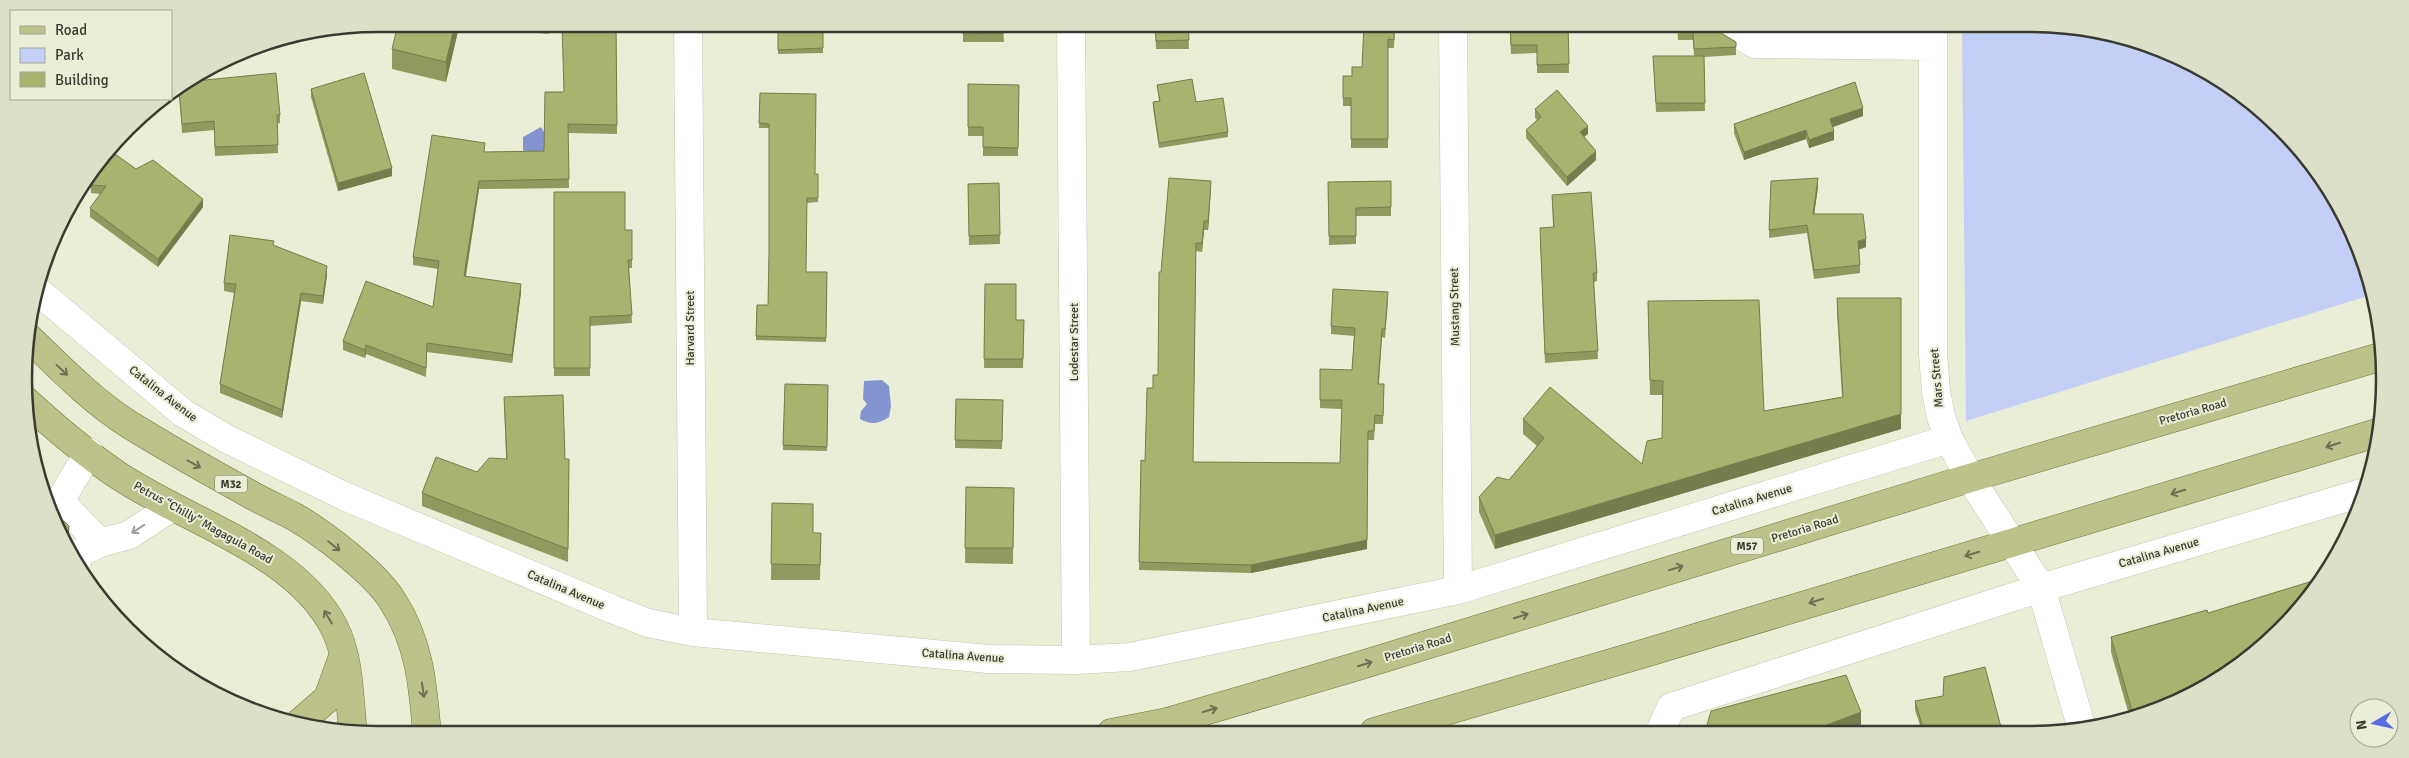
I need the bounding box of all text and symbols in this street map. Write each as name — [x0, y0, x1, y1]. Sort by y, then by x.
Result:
legend — [10, 10, 172, 100]
text: Road — [55, 21, 87, 39]
text: Park — [55, 46, 84, 64]
text: Building — [55, 71, 109, 89]
street label: Mustang Street — [1447, 268, 1463, 346]
street label: Harvard Street — [683, 290, 698, 366]
street label: Lodestar Street — [1067, 303, 1082, 381]
street label: Mars Street — [1927, 348, 1947, 408]
street label: Catalina Avenue — [126, 363, 200, 425]
one-way arrow — [56, 364, 69, 376]
street label: Pretoria Road — [2158, 395, 2228, 429]
one-way arrow — [2326, 441, 2342, 451]
one-way arrow — [187, 459, 201, 469]
road number: M32 — [215, 476, 247, 492]
street label: Petrus “Chilly” Magagula Road — [131, 478, 275, 568]
street label: Catalina Avenue — [1710, 481, 1794, 519]
one-way arrow — [2170, 487, 2186, 497]
street label: Pretoria Road — [1770, 512, 1840, 546]
one-way arrow — [131, 524, 145, 535]
street label: Catalina Avenue — [2117, 534, 2201, 572]
road number: M57 — [1731, 538, 1763, 554]
one-way arrow — [327, 540, 340, 551]
one-way arrow — [1964, 549, 1980, 559]
one-way arrow — [1668, 563, 1684, 573]
street label: Catalina Avenue — [525, 567, 607, 613]
street label: Catalina Avenue — [1321, 594, 1405, 626]
one-way arrow — [1809, 597, 1825, 607]
one-way arrow — [322, 610, 332, 624]
one-way arrow — [1512, 611, 1528, 620]
street label: Pretoria Road — [1383, 631, 1453, 665]
street label: Catalina Avenue — [921, 646, 1005, 666]
one-way arrow — [1357, 658, 1373, 668]
one-way arrow — [418, 682, 428, 698]
north arrow — [2349, 698, 2399, 748]
one-way arrow — [1201, 704, 1217, 714]
text: N — [2352, 719, 2371, 731]

